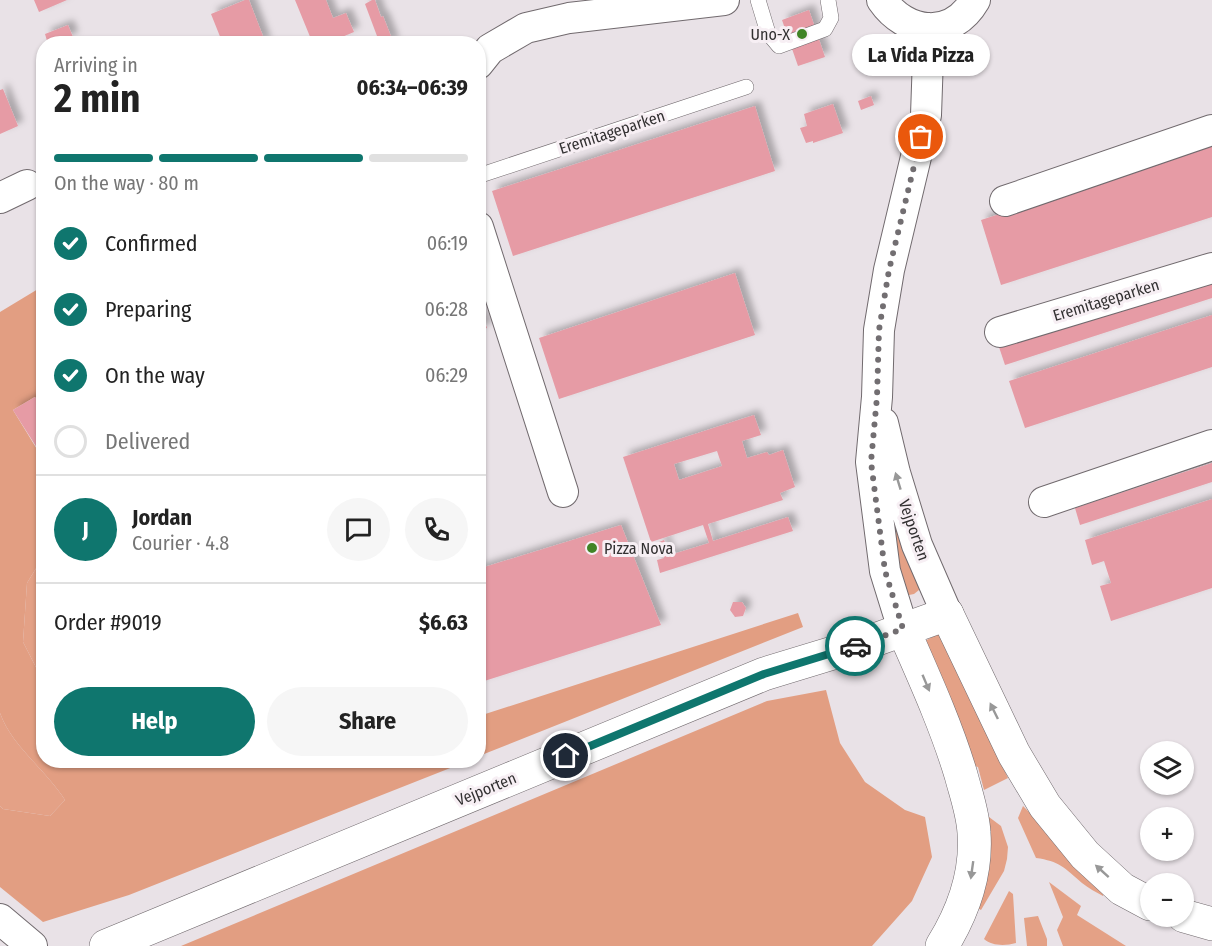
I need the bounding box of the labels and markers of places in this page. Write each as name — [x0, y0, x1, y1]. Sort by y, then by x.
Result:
place label: Uno-X — [751, 25, 790, 44]
marker: Uno-X — [795, 27, 809, 41]
callout: La Vida Pizza — [852, 35, 990, 77]
pin — [895, 111, 946, 162]
place label: Pizza Nova — [604, 539, 673, 558]
marker: Pizza Nova — [585, 541, 599, 555]
pin — [540, 730, 591, 781]

